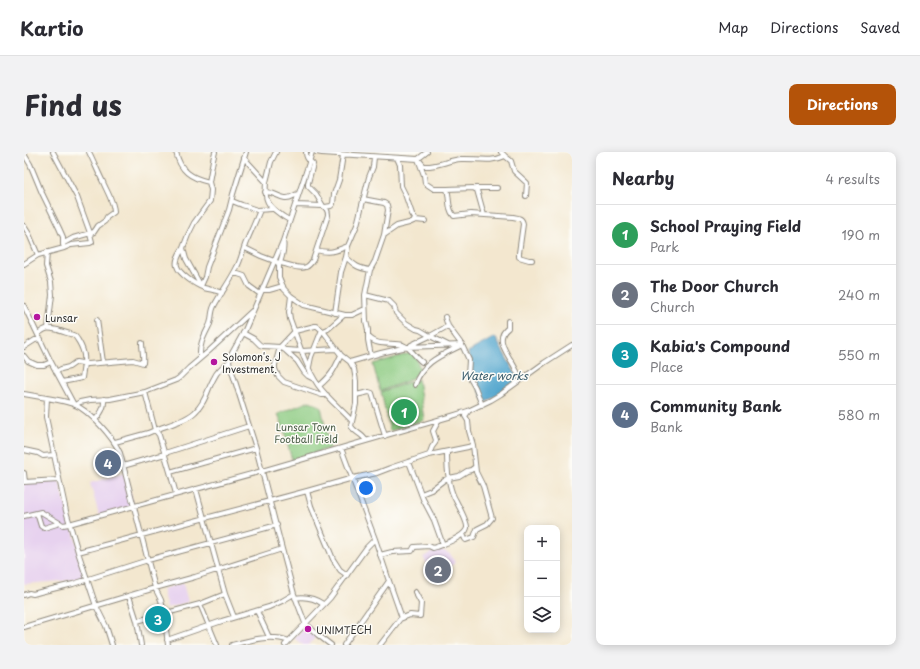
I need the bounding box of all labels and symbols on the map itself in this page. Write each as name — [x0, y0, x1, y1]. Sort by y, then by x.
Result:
place label: Lunsar — [45, 310, 78, 325]
marker: Lunsar — [32, 312, 42, 322]
place label: Solomon's. J Investment. — [222, 349, 281, 376]
marker: Solomon's. J Investment. — [209, 357, 219, 367]
water label: Water works — [460, 367, 529, 384]
pin: 1 — [391, 397, 417, 427]
park label: Lunsar Town Football Field — [274, 419, 338, 446]
pin: 4 — [95, 448, 121, 478]
your location — [356, 478, 376, 498]
pin: 2 — [425, 555, 451, 585]
pin: 3 — [145, 604, 171, 634]
place label: UNIMTECH — [316, 622, 372, 637]
marker: UNIMTECH — [303, 624, 313, 634]

